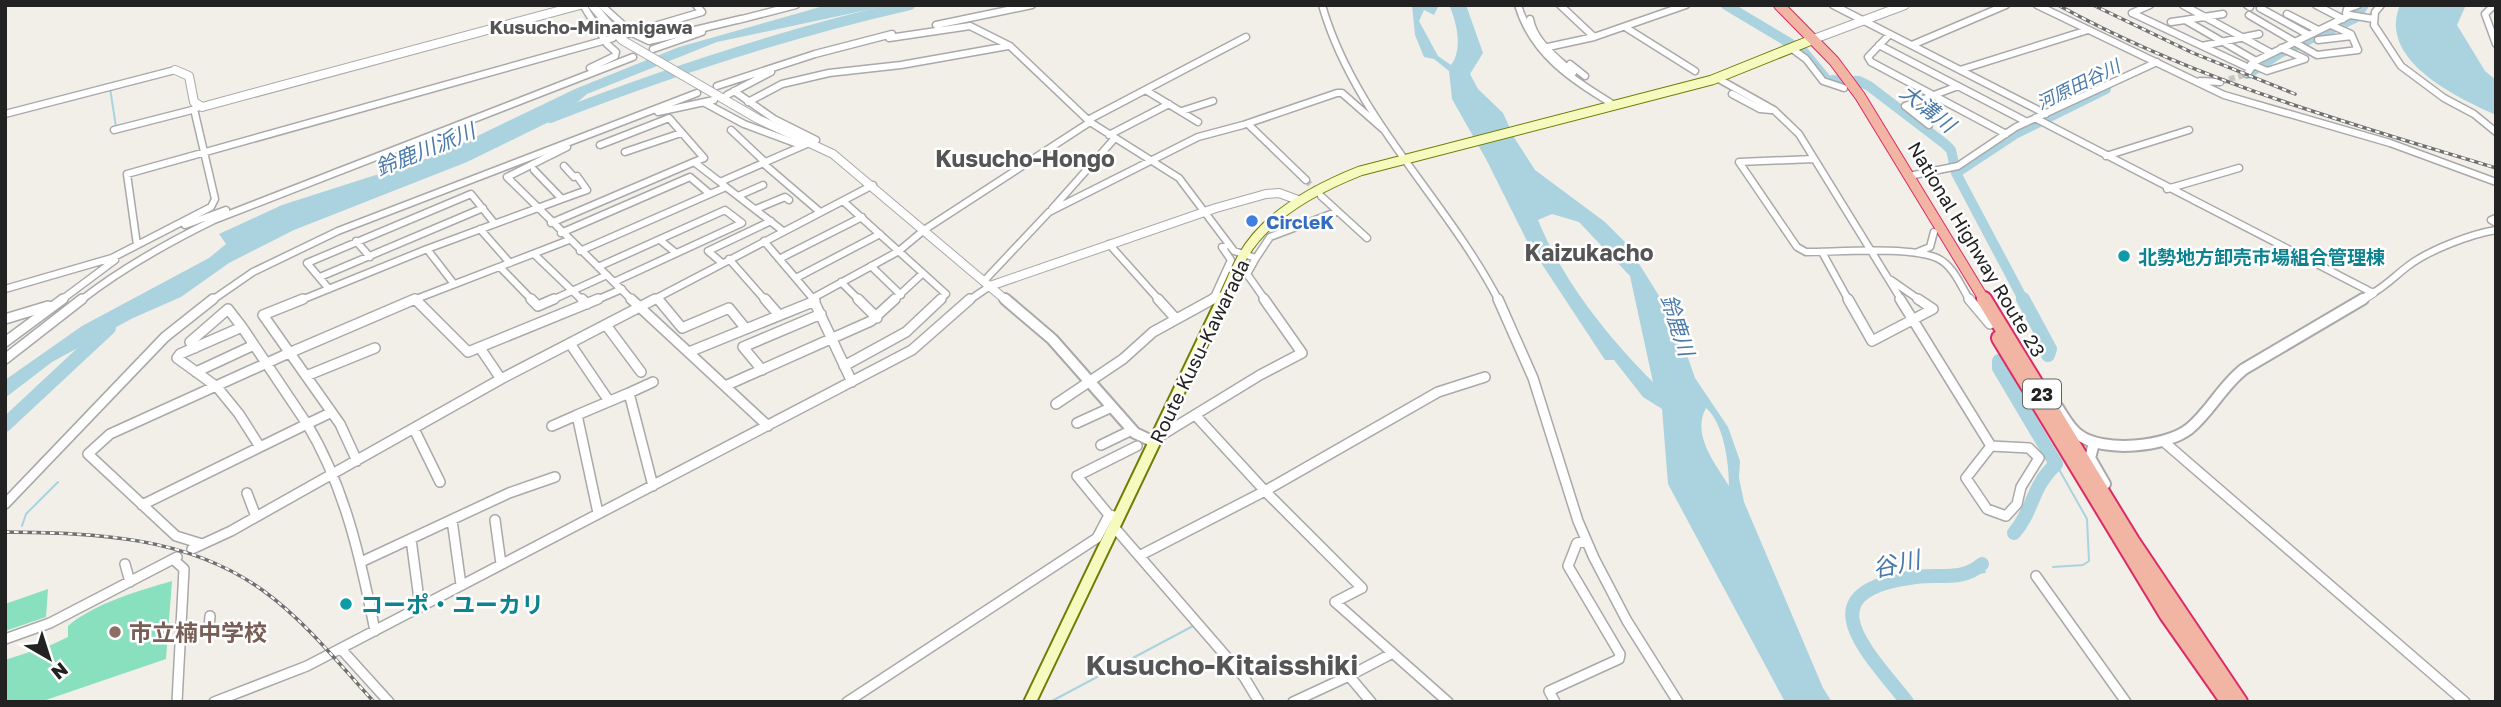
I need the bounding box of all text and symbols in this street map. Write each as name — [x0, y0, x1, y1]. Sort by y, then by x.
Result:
district label: Kusucho-Minamigawa — [489, 15, 693, 38]
water label: 河原田谷川 — [2033, 54, 2125, 114]
water label: 大溝川 — [1895, 78, 1962, 139]
water label: 鈴鹿川派川 — [371, 117, 480, 181]
street label: National Highway Route 23 — [1904, 137, 2050, 361]
district label: Kusucho-Hongo — [935, 144, 1115, 172]
place label: CircleK — [1266, 210, 1334, 233]
marker: CircleK — [1244, 213, 1260, 229]
district label: Kaizukacho — [1525, 238, 1654, 266]
place label: 北勢地方卸売市場組合管理棟 — [2138, 245, 2385, 268]
marker: 北勢地方卸売市場組合管理棟 — [2116, 248, 2132, 264]
street label: Route Kusu-Kawarada — [1144, 255, 1254, 447]
water label: 鈴鹿川 — [1656, 291, 1701, 361]
road number: 23 — [2023, 380, 2061, 408]
water label: 谷川 — [1870, 543, 1925, 582]
place label: コーポ・ユーカリ — [360, 590, 544, 618]
marker: コーポ・ユーカリ — [338, 596, 354, 612]
place label: 市立楠中学校 — [129, 618, 267, 646]
north arrow — [14, 623, 84, 693]
marker: 市立楠中学校 — [107, 624, 123, 640]
district label: Kusucho-Kitaisshiki — [1086, 648, 1358, 681]
text: N — [47, 658, 73, 685]

